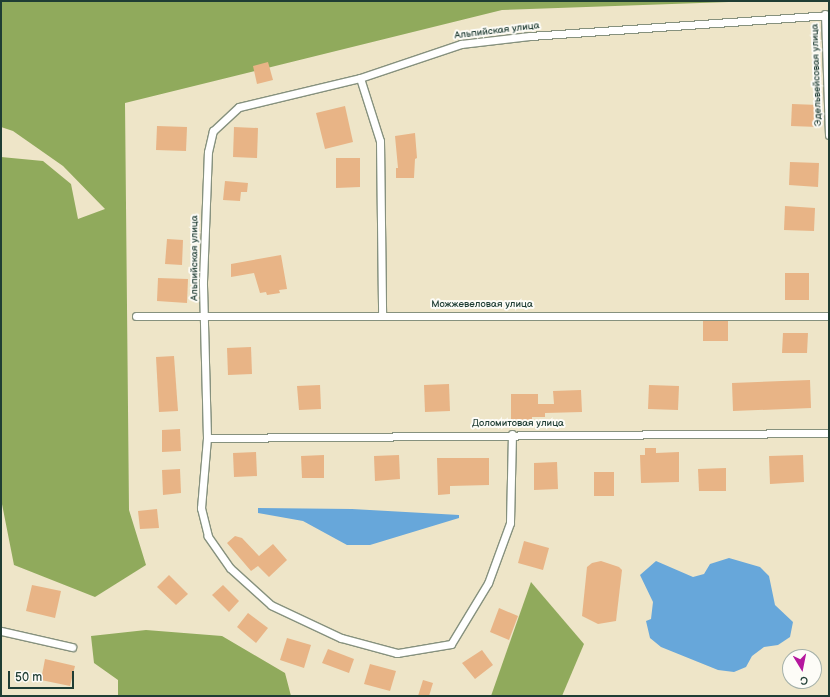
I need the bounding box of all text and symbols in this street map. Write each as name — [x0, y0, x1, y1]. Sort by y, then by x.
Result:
street label: Альпийская улица — [454, 20, 540, 42]
street label: Эдельвейсовая улица — [809, 23, 825, 127]
street label: Альпийская улица — [189, 215, 201, 301]
street label: Можжевеловая улица — [431, 299, 533, 311]
street label: Доломитовая улица — [472, 418, 564, 430]
north arrow — [782, 649, 822, 689]
scale bar — [10, 663, 76, 689]
text: 50 m — [15, 670, 42, 685]
text: С — [799, 673, 809, 687]

